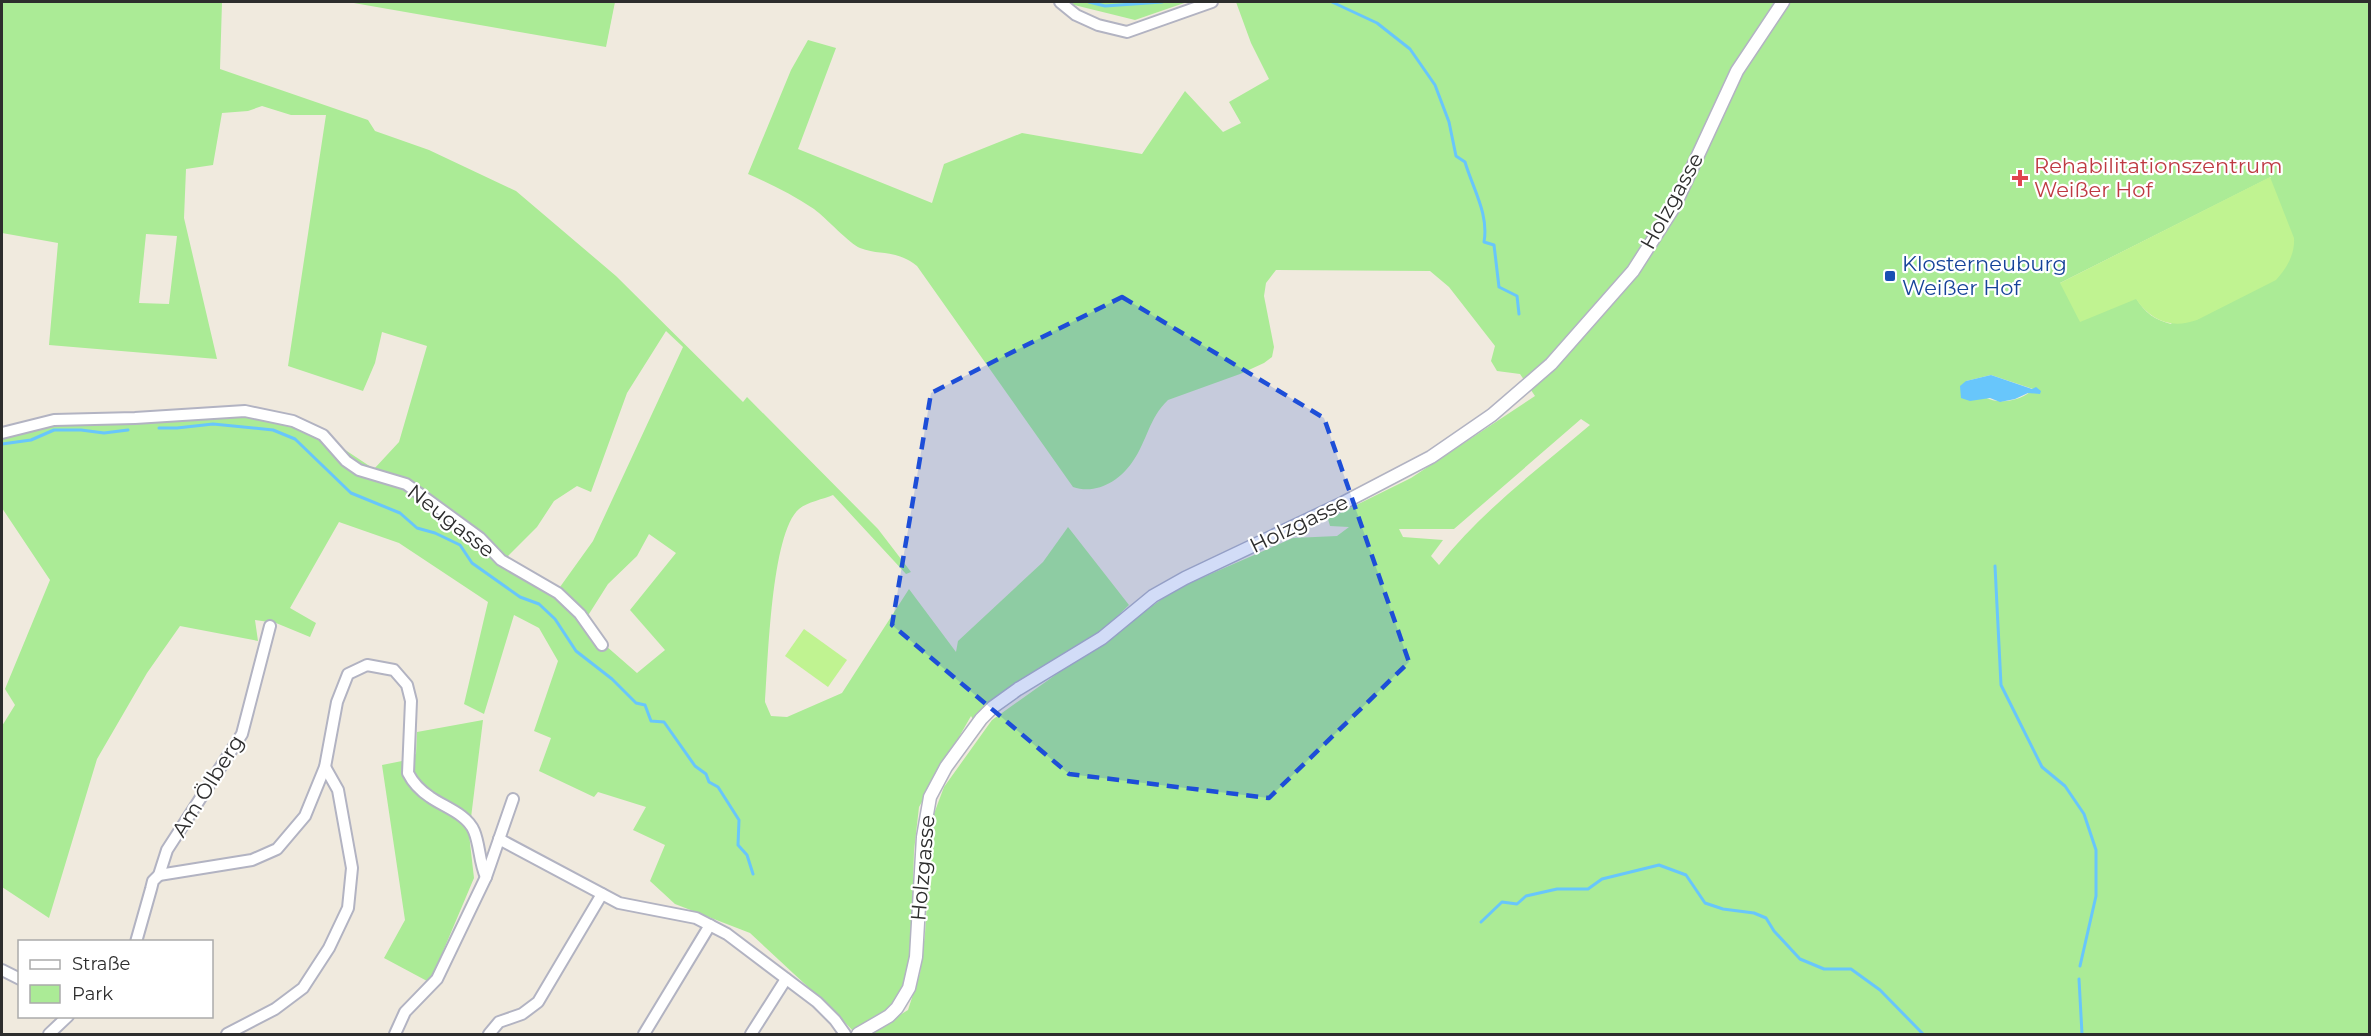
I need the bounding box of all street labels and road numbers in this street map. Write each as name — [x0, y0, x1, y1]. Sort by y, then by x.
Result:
street label: Holzgasse — [1635, 148, 1708, 253]
street label: Neugasse — [403, 479, 500, 562]
street label: Holzgasse — [1245, 489, 1352, 558]
street label: Am Ölberg — [166, 730, 249, 841]
street label: Holzgasse — [905, 814, 940, 922]

